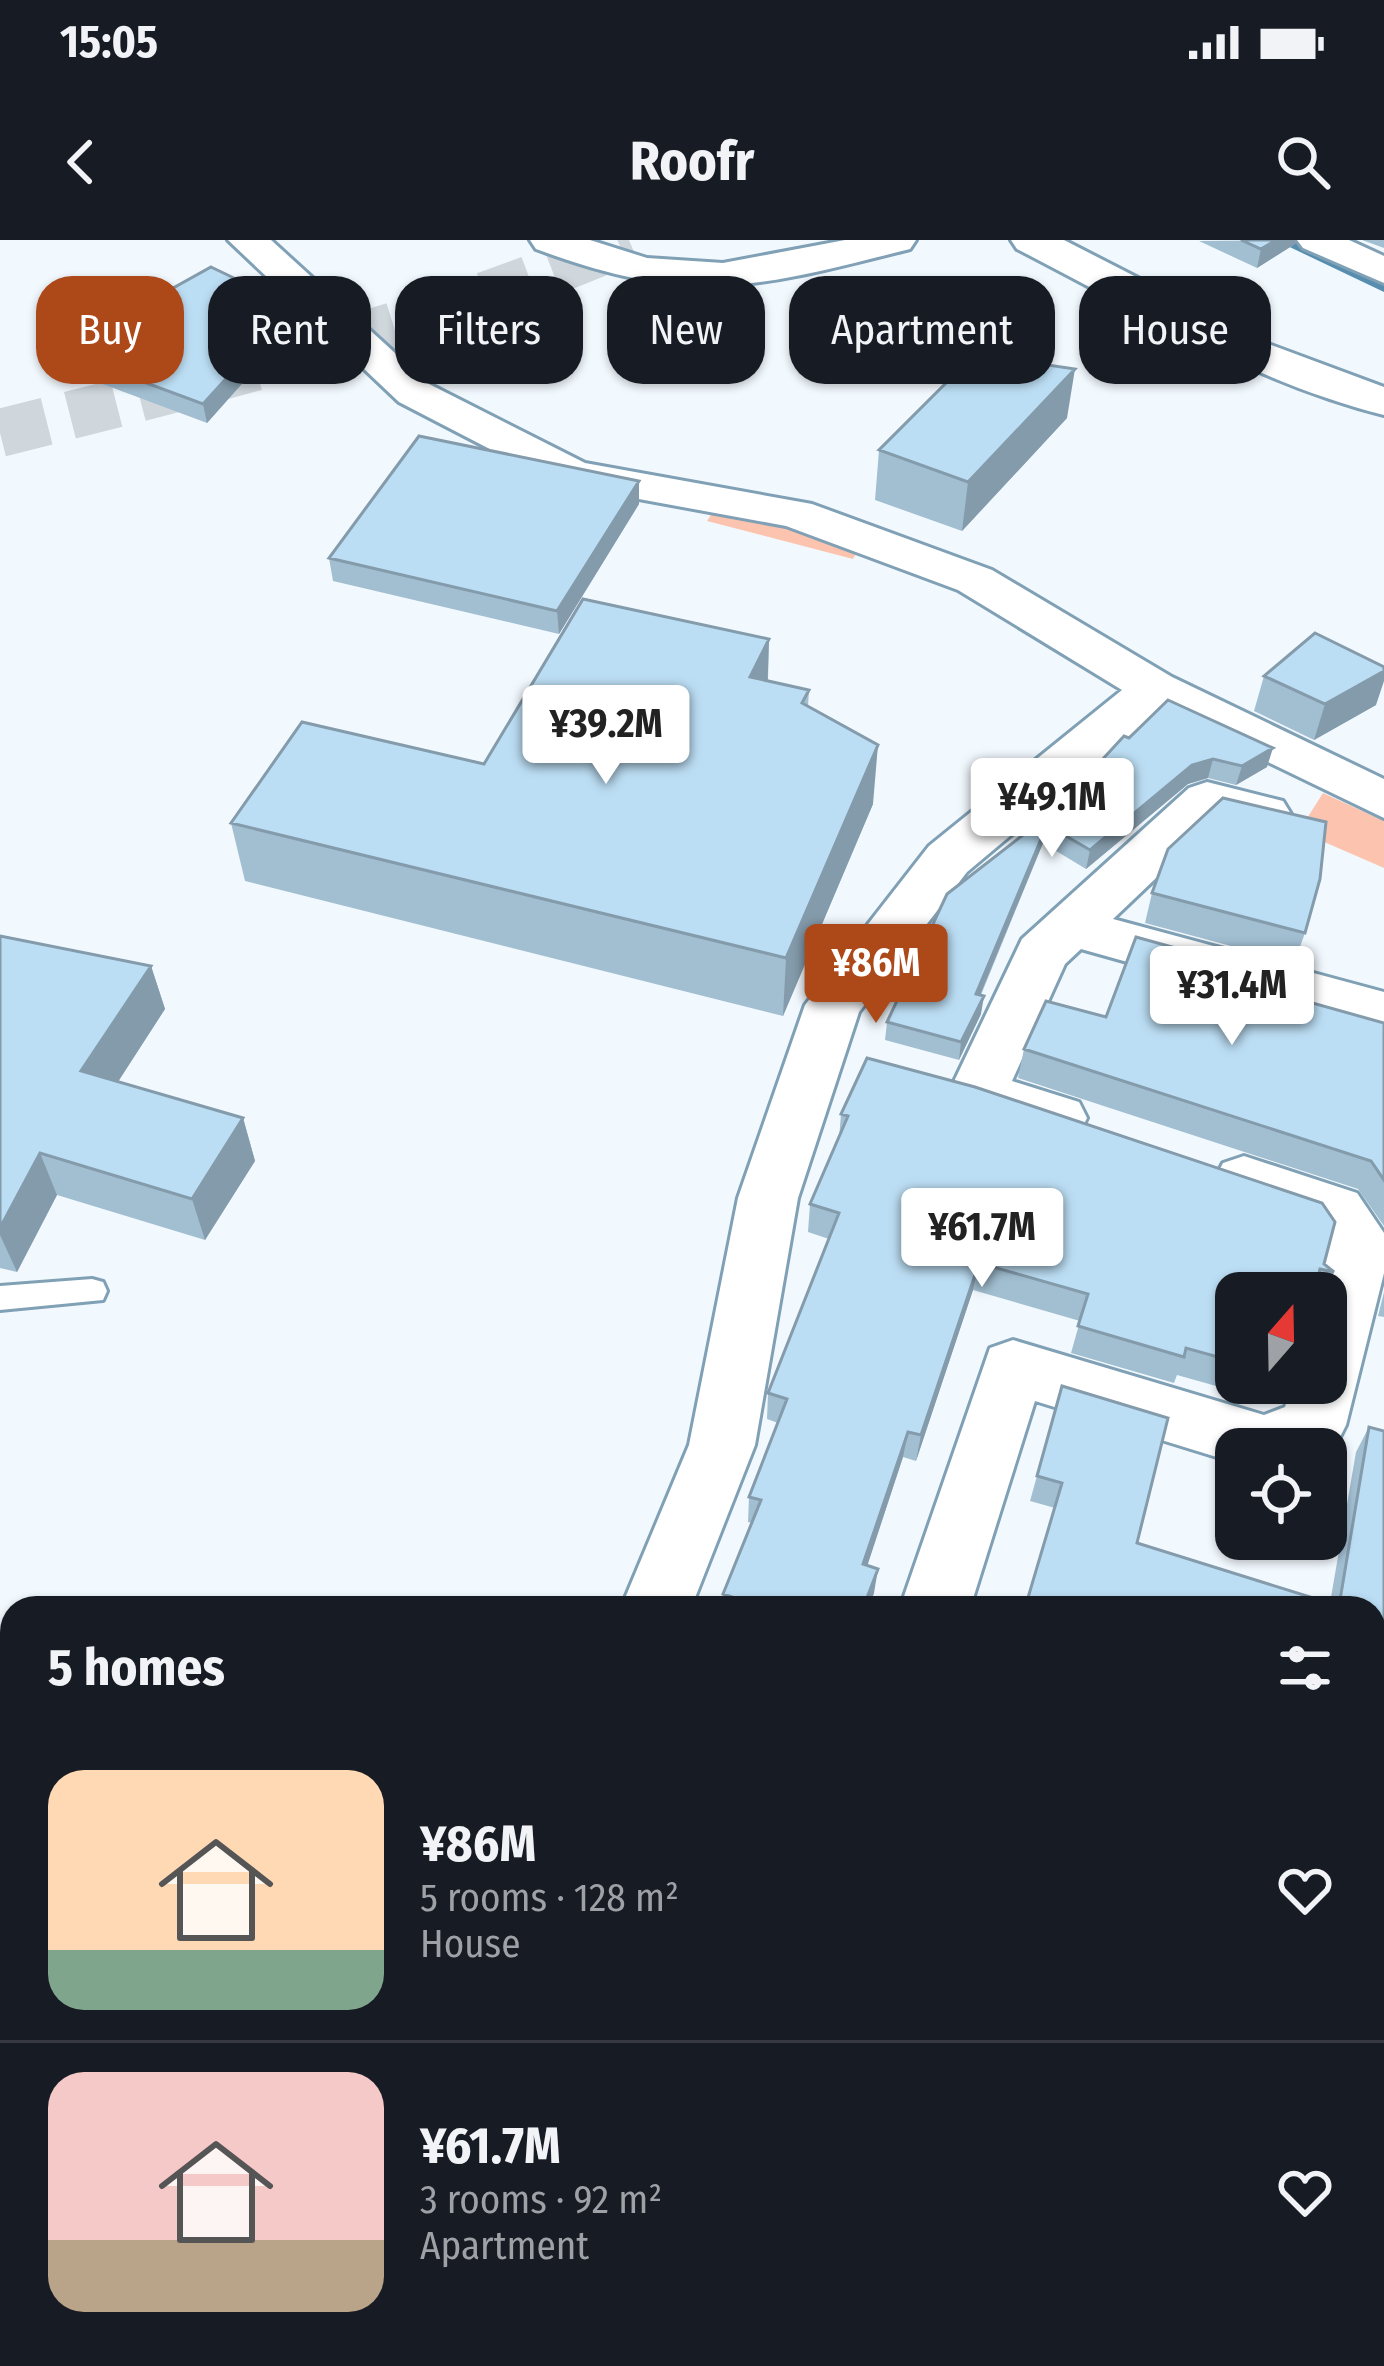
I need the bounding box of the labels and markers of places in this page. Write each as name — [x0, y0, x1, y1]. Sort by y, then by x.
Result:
pin: ¥39.2M — [508, 685, 704, 787]
pin: ¥49.1M — [954, 758, 1150, 860]
pin: ¥86M — [805, 924, 947, 1026]
pin: ¥31.4M — [1134, 946, 1330, 1048]
pin: ¥61.7M — [884, 1188, 1080, 1290]

